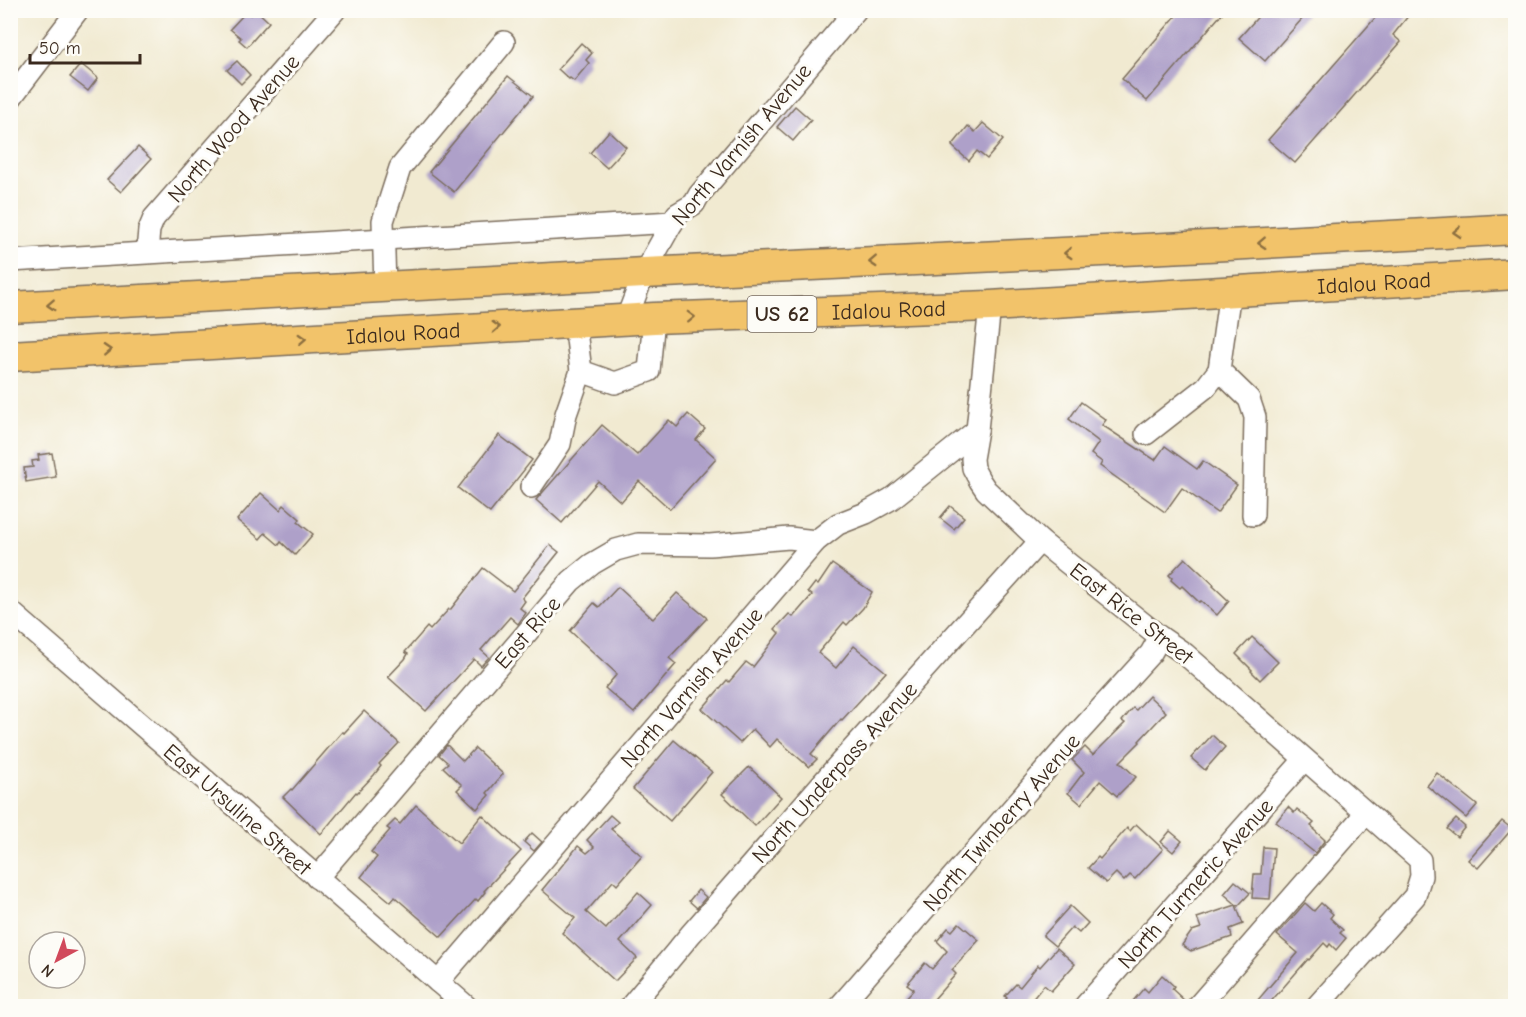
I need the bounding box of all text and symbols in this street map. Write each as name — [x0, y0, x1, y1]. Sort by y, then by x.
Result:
scale bar — [30, 27, 140, 65]
text: 50 m — [39, 38, 81, 59]
street label: North Wood Avenue — [162, 49, 305, 208]
street label: North Varnish Avenue — [666, 58, 817, 231]
one-way arrow — [1453, 226, 1462, 239]
one-way arrow — [1258, 236, 1267, 249]
one-way arrow — [1063, 246, 1072, 259]
one-way arrow — [868, 255, 877, 268]
street label: Idalou Road — [1316, 267, 1432, 300]
road number: US 62 — [748, 296, 816, 332]
street label: Idalou Road — [831, 296, 946, 326]
one-way arrow — [47, 299, 56, 312]
one-way arrow — [687, 311, 696, 323]
street label: Idalou Road — [346, 317, 461, 350]
one-way arrow — [492, 321, 501, 334]
one-way arrow — [297, 333, 306, 346]
one-way arrow — [102, 344, 111, 357]
street label: East Rice Street — [1064, 557, 1199, 671]
street label: East Rice — [489, 591, 566, 674]
street label: North Varnish Avenue — [615, 602, 768, 773]
street label: North Underpass Avenue — [747, 677, 923, 869]
street label: North Twinberry Avenue — [918, 729, 1086, 917]
street label: East Ursuline Street — [158, 739, 317, 881]
street label: North Turmeric Avenue — [1113, 793, 1279, 974]
north arrow — [27, 930, 87, 990]
text: N — [38, 960, 58, 981]

